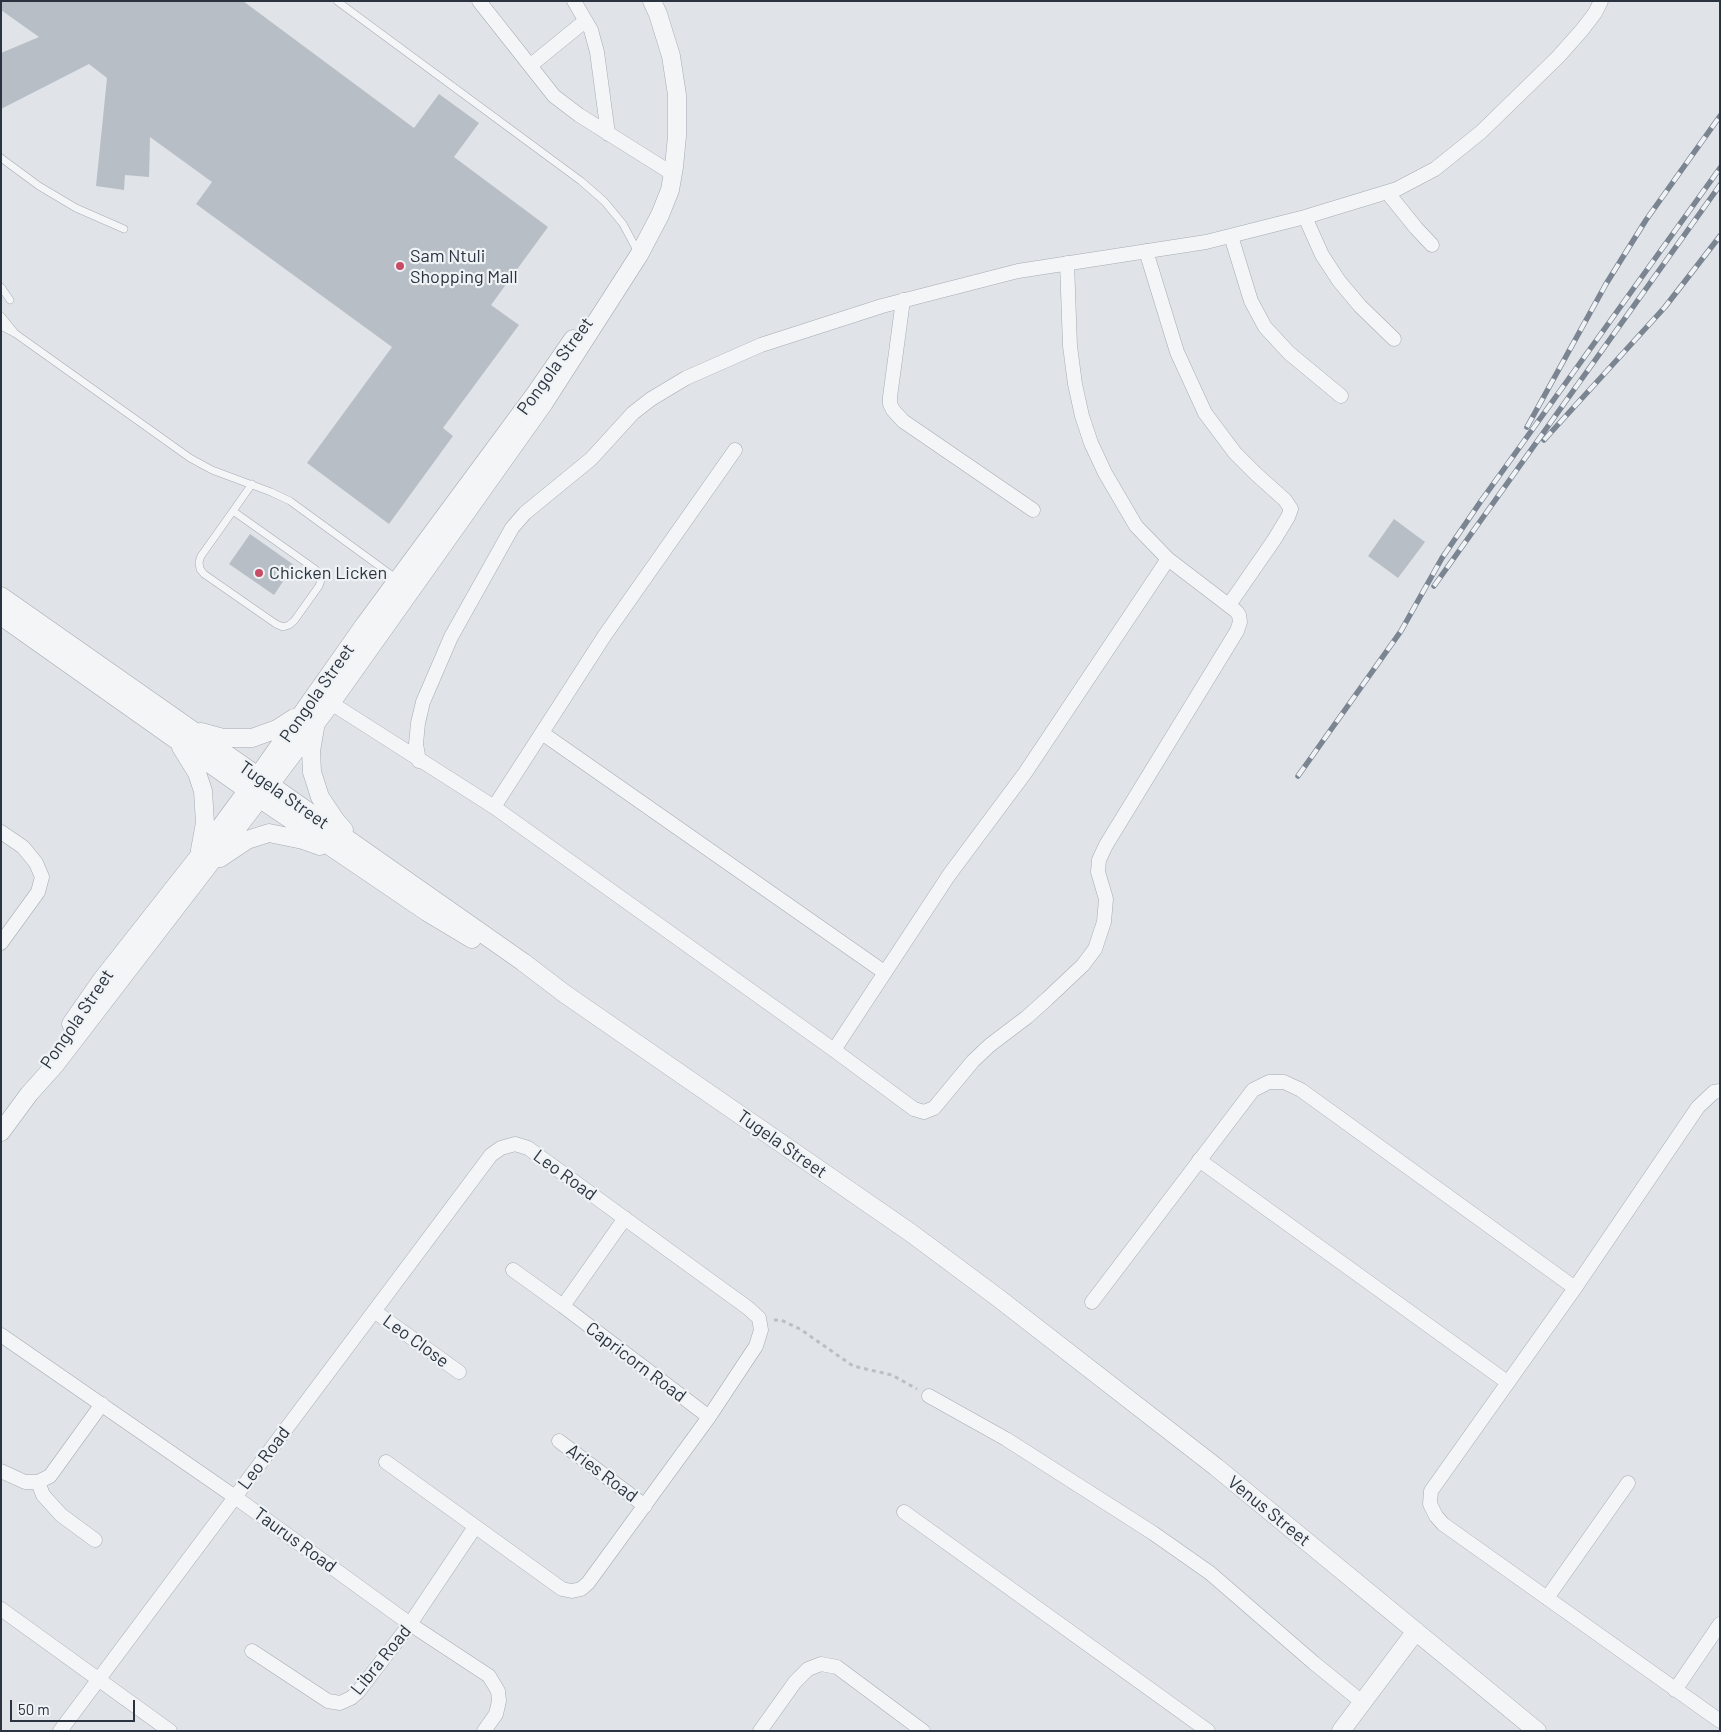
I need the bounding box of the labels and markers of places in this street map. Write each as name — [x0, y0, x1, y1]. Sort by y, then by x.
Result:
place label: Sam Ntuli Shopping Mall — [410, 245, 518, 288]
marker: Sam Ntuli Shopping Mall — [394, 260, 406, 272]
place label: Chicken Licken — [269, 562, 387, 584]
marker: Chicken Licken — [253, 567, 265, 579]

